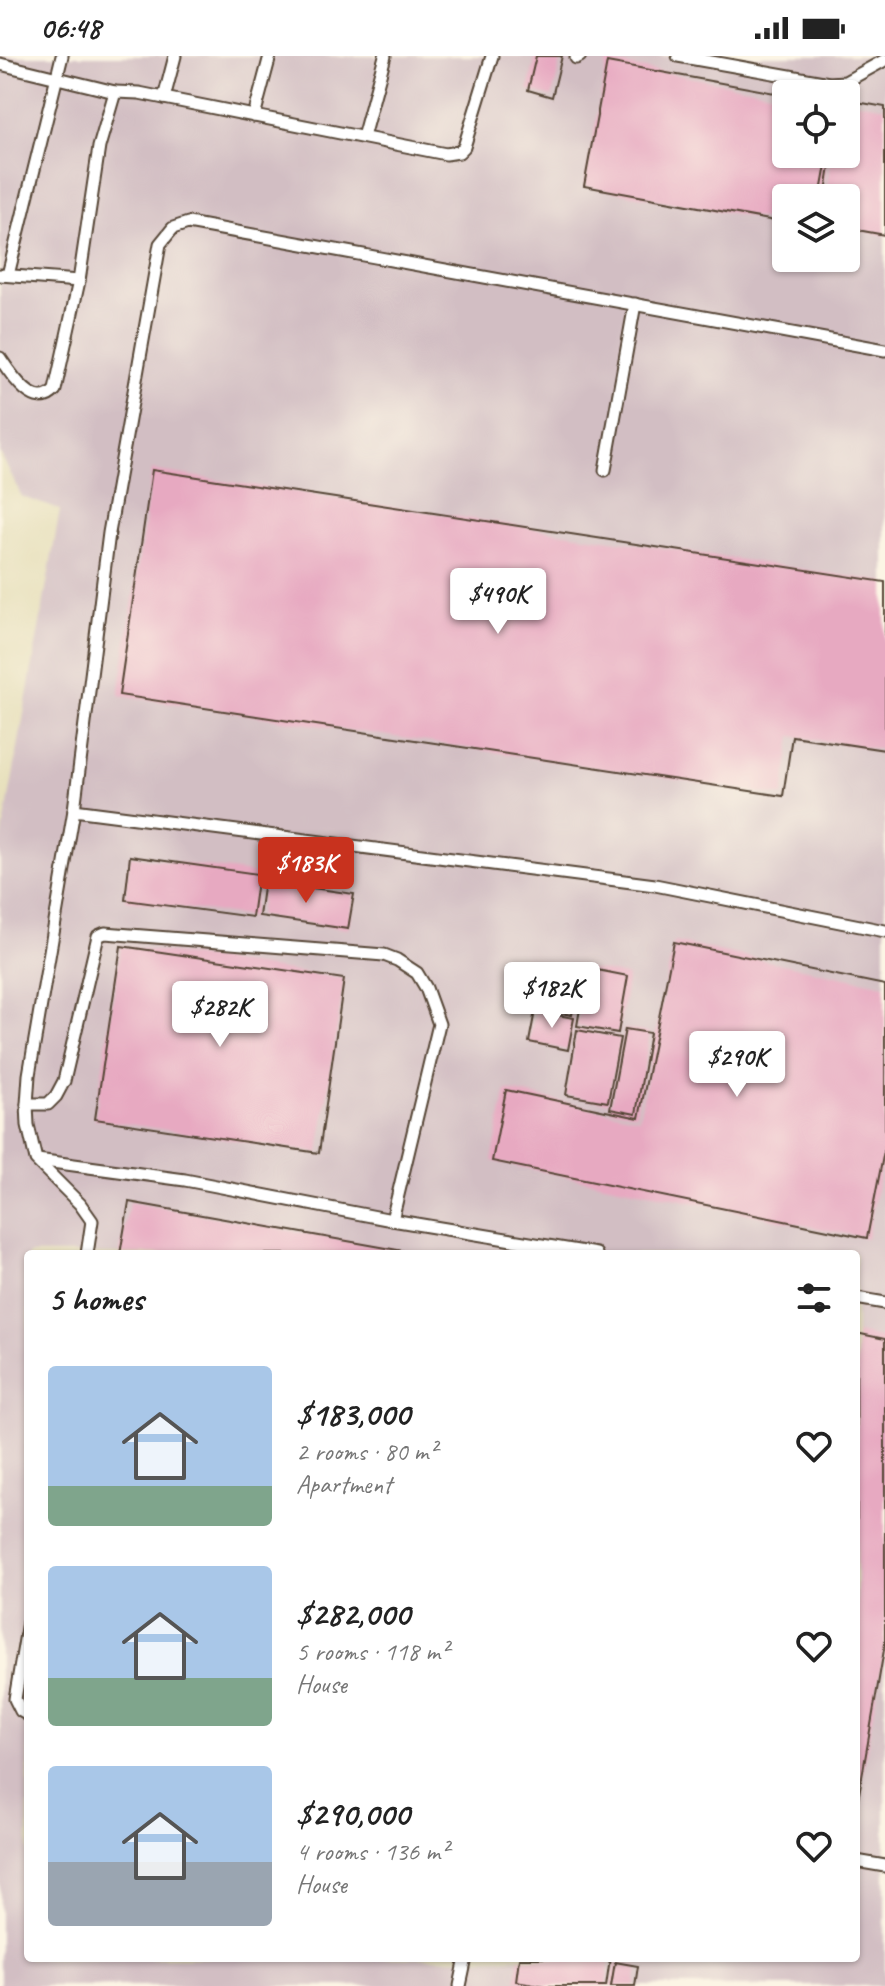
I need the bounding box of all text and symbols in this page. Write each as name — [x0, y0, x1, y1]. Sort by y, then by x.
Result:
text: 06:48 — [40, 9, 101, 47]
map controls — [772, 80, 860, 272]
button: locate — [772, 80, 860, 168]
button: layers — [772, 184, 860, 272]
pin: $490K — [442, 568, 554, 636]
text: $490K — [468, 577, 528, 610]
pin: $183K — [250, 837, 362, 905]
text: $183K — [276, 846, 336, 879]
pin: $182K — [496, 962, 608, 1030]
text: $182K — [522, 971, 582, 1004]
pin: $282K — [164, 981, 276, 1049]
text: $282K — [190, 990, 250, 1023]
pin: $290K — [681, 1031, 793, 1099]
text: $290K — [707, 1040, 767, 1073]
icon: filters — [792, 1276, 836, 1320]
text: 5 homes — [48, 1277, 143, 1320]
text: $183,000 — [296, 1392, 410, 1435]
icon: home — [112, 1398, 208, 1494]
icon: heart — [792, 1424, 836, 1468]
text: 2 rooms · 80 m² — [296, 1435, 437, 1468]
text: Apartment — [296, 1468, 392, 1501]
text: $282,000 — [296, 1592, 410, 1635]
icon: home — [112, 1598, 208, 1694]
icon: heart — [792, 1624, 836, 1668]
text: 5 rooms · 118 m² — [296, 1635, 448, 1668]
text: House — [296, 1668, 347, 1701]
text: $290,000 — [296, 1792, 409, 1835]
icon: home — [112, 1798, 208, 1894]
icon: heart — [792, 1824, 836, 1868]
text: 4 rooms · 136 m² — [296, 1835, 448, 1868]
text: House — [296, 1868, 347, 1901]

